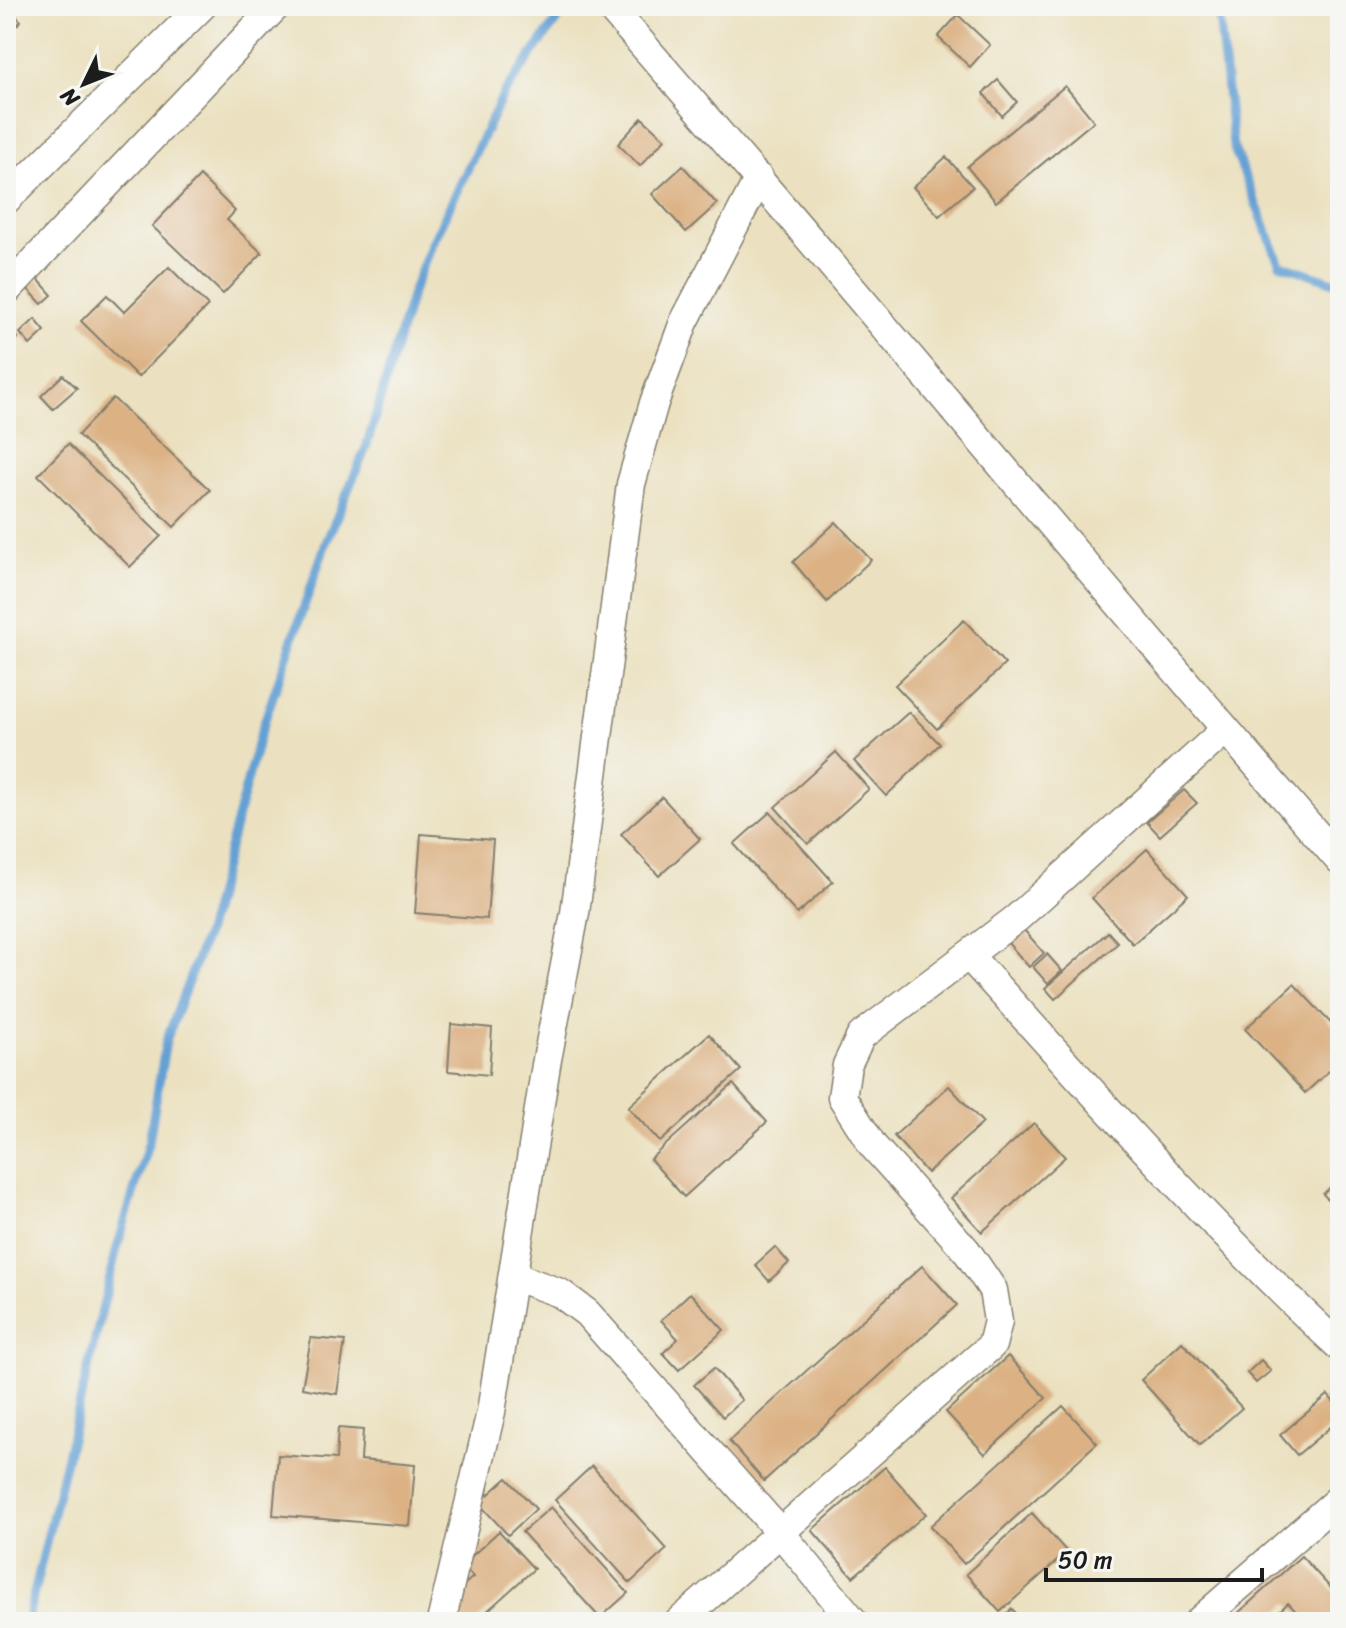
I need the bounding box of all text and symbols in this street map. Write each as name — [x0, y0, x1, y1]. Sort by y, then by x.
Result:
north arrow — [44, 44, 124, 124]
text: N — [50, 78, 90, 117]
scale bar — [1046, 1532, 1262, 1582]
text: 50 m — [1058, 1539, 1113, 1581]

